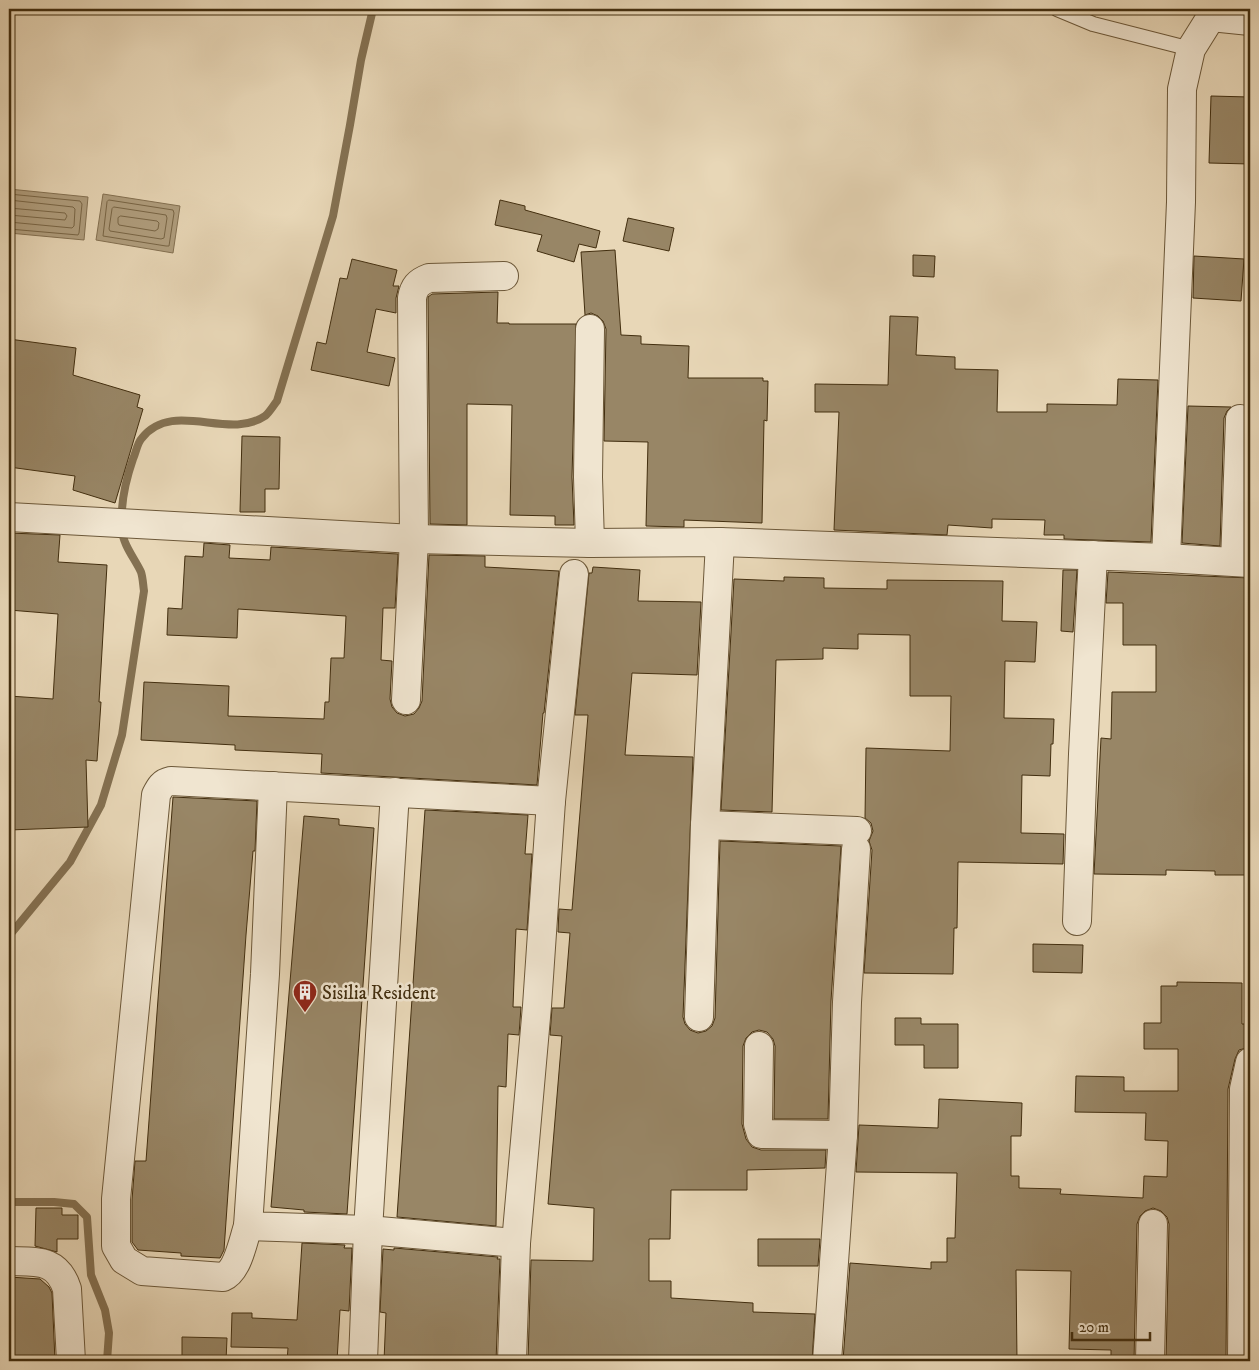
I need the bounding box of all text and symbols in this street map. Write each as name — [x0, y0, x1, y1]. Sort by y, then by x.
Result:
building icon: Sisilia Resident — [292, 979, 318, 1013]
place label: Sisilia Resident — [322, 982, 436, 1005]
scale bar — [1072, 1310, 1149, 1342]
text: 20 m — [1079, 1318, 1109, 1337]

